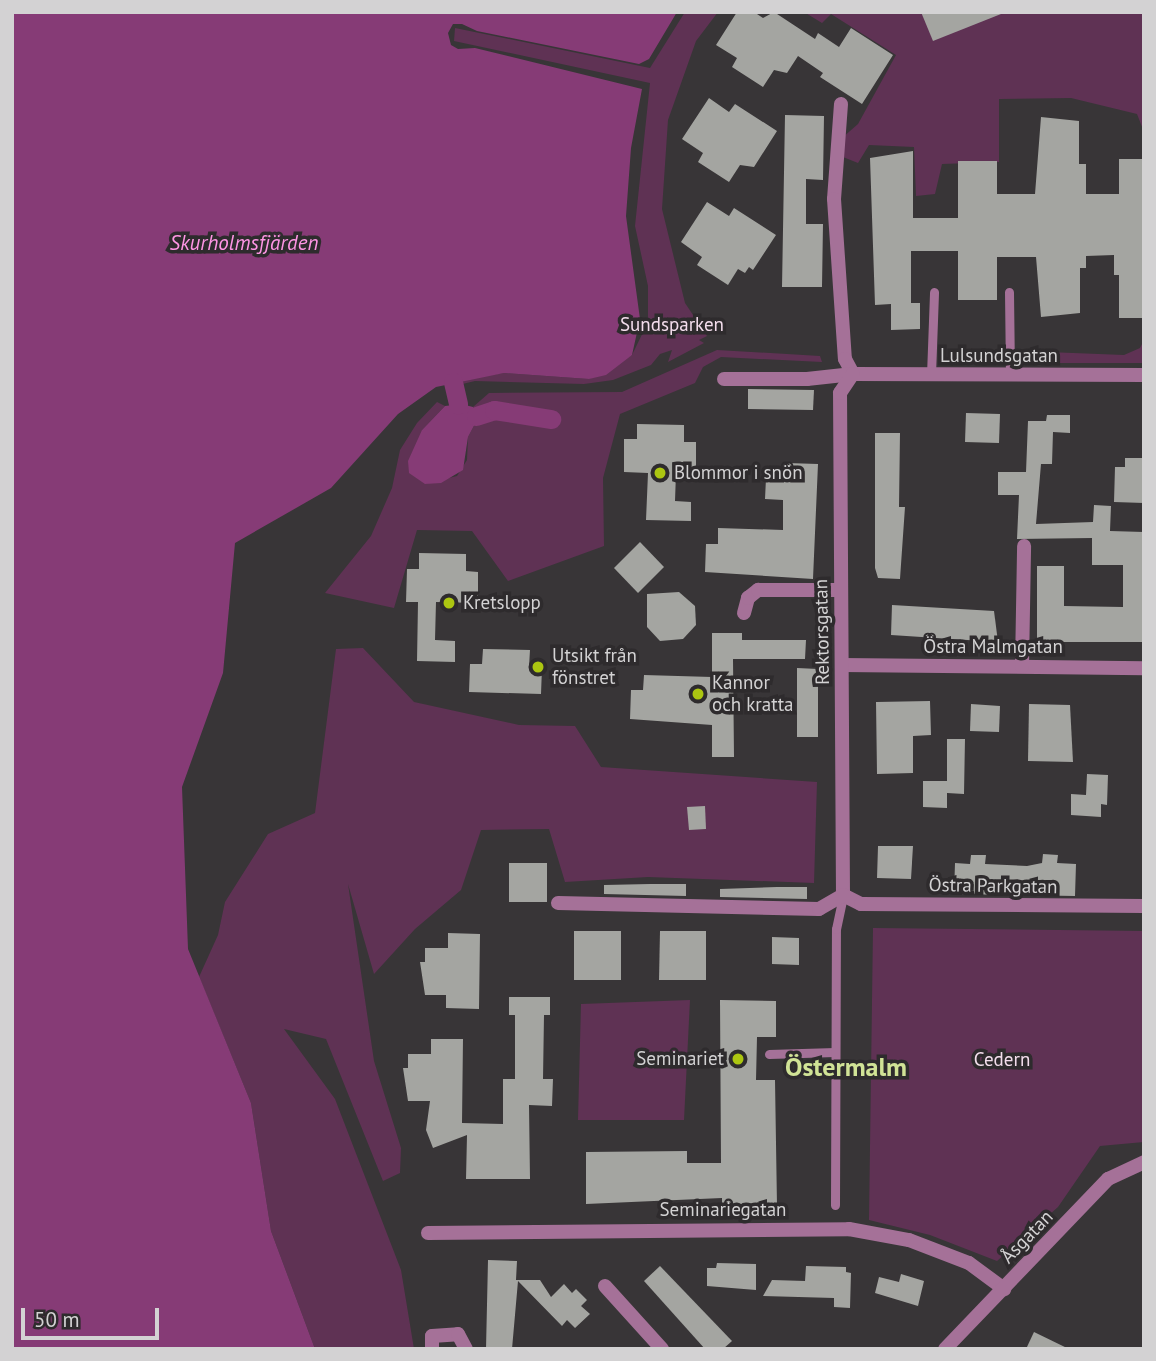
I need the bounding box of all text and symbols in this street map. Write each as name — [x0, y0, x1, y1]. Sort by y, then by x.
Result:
water label: Skurholmsfjärden — [170, 230, 318, 256]
park label: Sundsparken — [620, 314, 724, 336]
street label: Lulsundsgatan — [940, 345, 1058, 367]
place label: Blommor i snön — [674, 462, 803, 484]
marker: Blommor i snön — [652, 465, 668, 481]
street label: Rektorsgatan — [810, 579, 834, 685]
place label: Kretslopp — [463, 592, 541, 614]
marker: Kretslopp — [441, 595, 457, 611]
street label: Östra Malmgatan — [923, 636, 1063, 658]
place label: Utsikt från fönstret — [552, 645, 637, 689]
marker: Utsikt från fönstret — [530, 659, 546, 675]
place label: Kannor och kratta — [712, 672, 794, 716]
marker: Kannor och kratta — [690, 686, 706, 702]
street label: Östra Parkgatan — [928, 873, 1058, 899]
place label: Seminariet — [636, 1048, 724, 1070]
park label: Cedern — [974, 1049, 1030, 1071]
marker: Seminariet — [730, 1051, 746, 1067]
district label: Östermalm — [785, 1051, 907, 1083]
street label: Seminariegatan — [660, 1199, 786, 1221]
street label: Åsgatan — [996, 1206, 1058, 1268]
scale bar — [24, 1294, 163, 1338]
text: 50 m — [34, 1306, 80, 1333]

